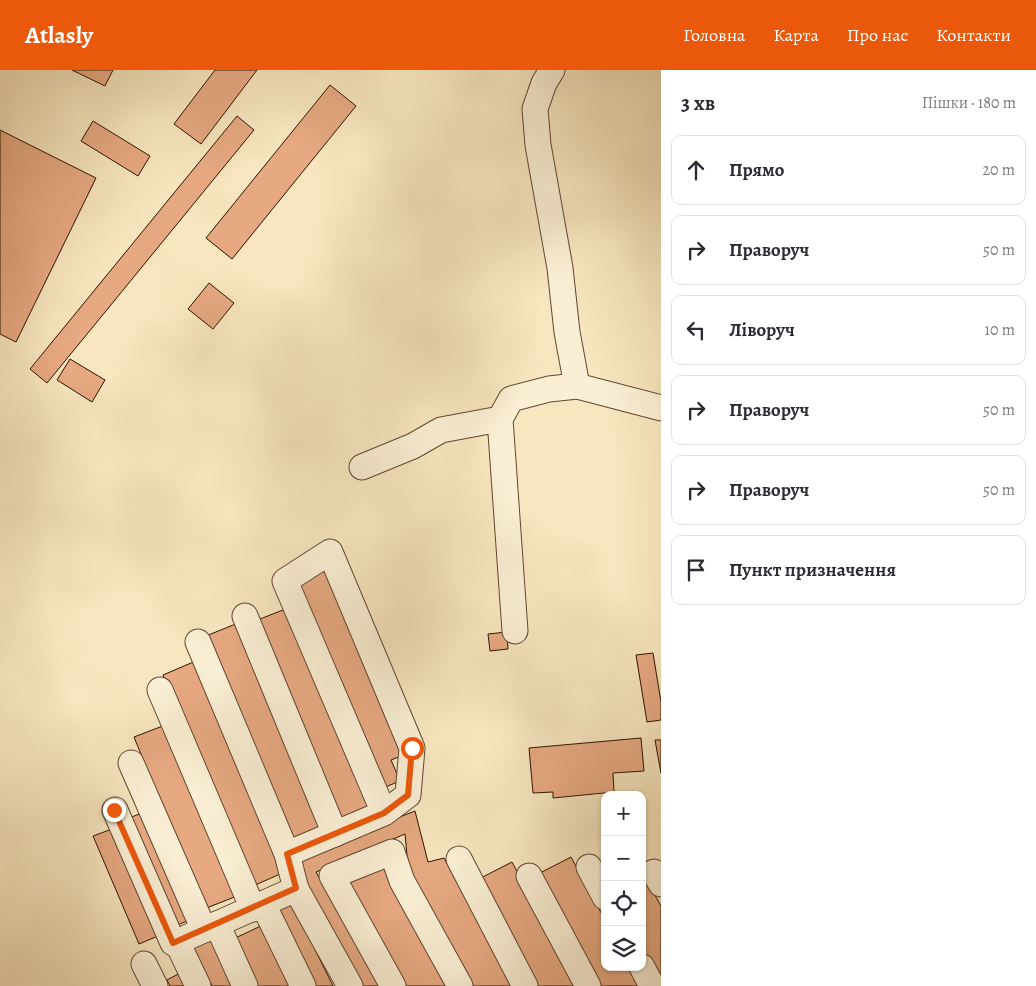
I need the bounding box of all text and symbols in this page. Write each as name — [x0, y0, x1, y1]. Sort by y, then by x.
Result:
text: Atlasly — [25, 19, 93, 51]
text: Головна — [683, 23, 745, 47]
text: Карта — [773, 23, 819, 47]
text: Про нас — [847, 23, 908, 47]
text: Контакти — [936, 23, 1011, 47]
text: 3 хв — [681, 89, 715, 117]
text: Пішки · 180 m — [922, 92, 1016, 114]
icon: ahead — [682, 156, 710, 184]
text: Прямо — [729, 157, 784, 183]
text: 20 m — [982, 159, 1015, 181]
icon: right — [682, 236, 710, 264]
text: Праворуч — [729, 237, 809, 263]
text: 50 m — [983, 239, 1015, 261]
icon: left — [682, 316, 710, 344]
text: Ліворуч — [729, 317, 795, 343]
text: 10 m — [985, 319, 1015, 341]
icon: right — [682, 396, 710, 424]
text: Праворуч — [729, 397, 809, 423]
text: 50 m — [983, 399, 1015, 421]
icon: right — [682, 476, 710, 504]
text: Праворуч — [729, 477, 809, 503]
text: 50 m — [983, 479, 1015, 501]
icon: arrive — [682, 556, 710, 584]
text: Пункт призначення — [729, 557, 896, 583]
route start — [401, 737, 424, 760]
map controls — [601, 791, 646, 971]
button: + — [601, 791, 646, 836]
route end — [103, 799, 126, 822]
button: − — [601, 836, 646, 881]
button: locate — [601, 881, 646, 926]
button: layers — [601, 926, 646, 971]

